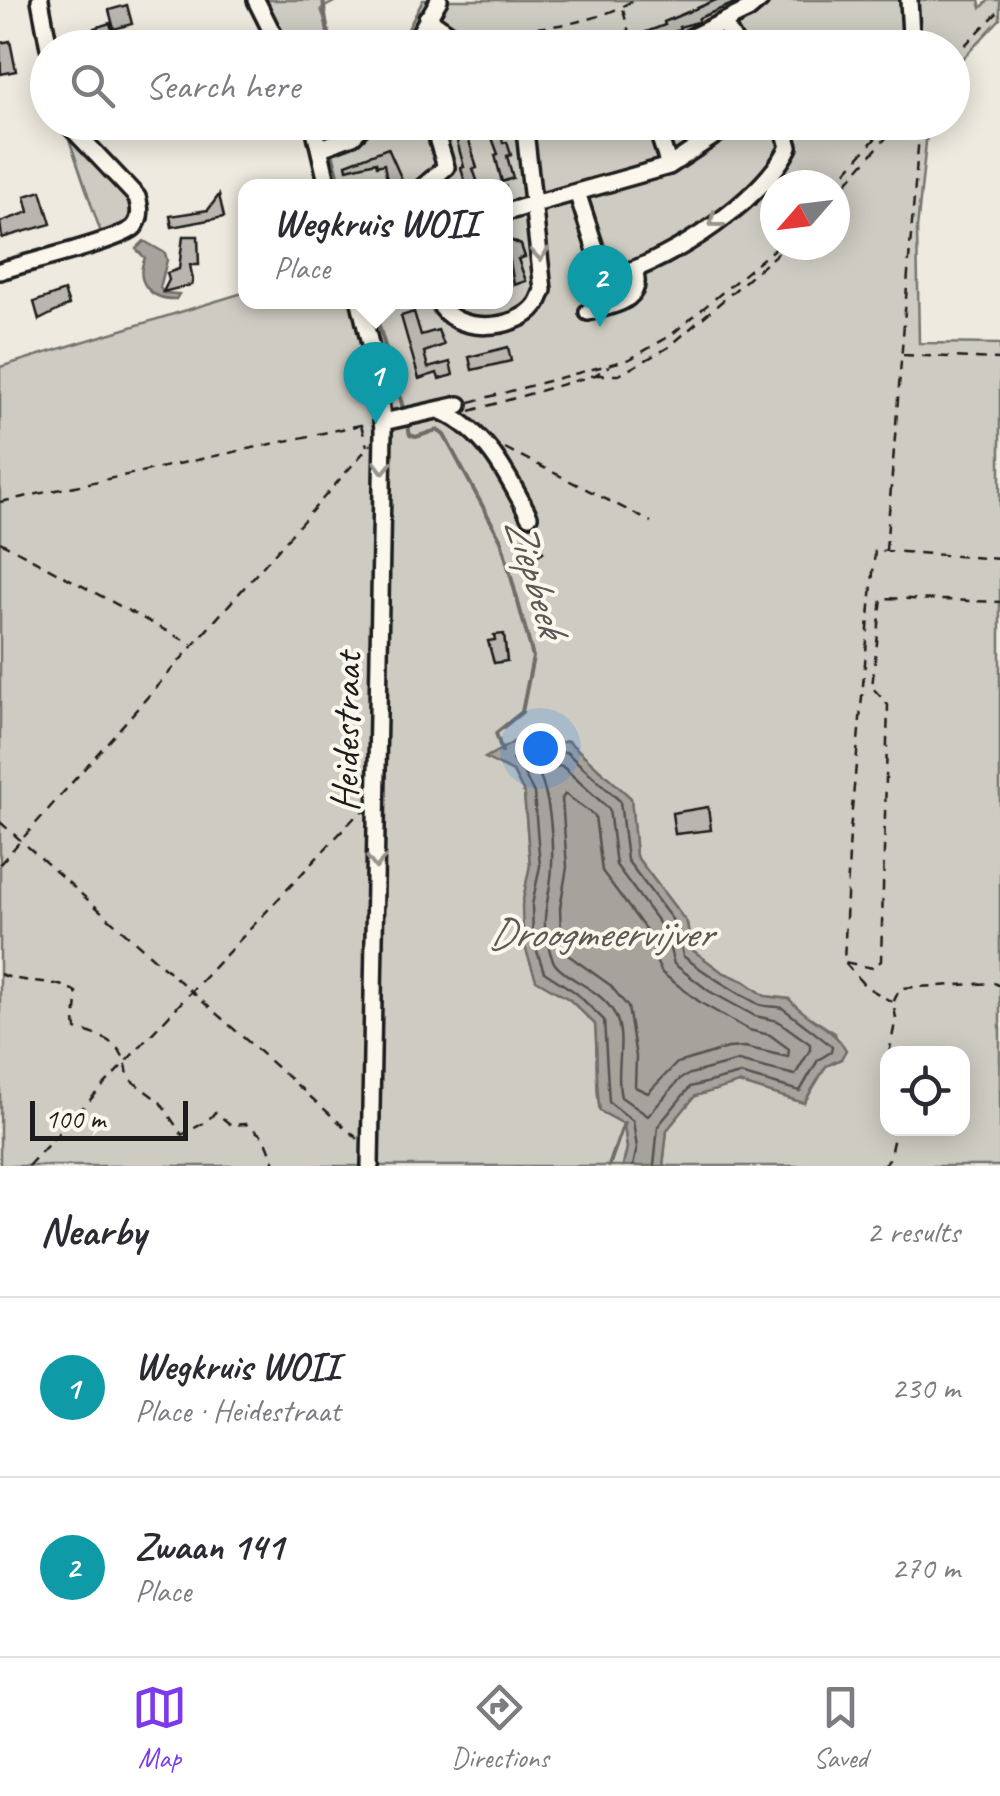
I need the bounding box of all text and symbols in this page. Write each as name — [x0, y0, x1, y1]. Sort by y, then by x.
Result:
search box — [30, 30, 970, 140]
icon: search — [65, 58, 120, 113]
text: Search here — [145, 62, 300, 109]
north arrow — [760, 170, 850, 260]
popup — [238, 179, 513, 309]
text: Wegkruis WOII — [274, 200, 477, 247]
one-way arrow — [708, 210, 726, 227]
pin: 2 — [568, 245, 632, 327]
one-way arrow — [528, 246, 550, 262]
text: Place — [274, 247, 330, 288]
pin: 1 — [344, 342, 408, 424]
one-way arrow — [372, 459, 393, 475]
water label: Ziepbeek — [493, 511, 581, 649]
street label: Heidestraat — [320, 648, 372, 812]
your location — [515, 723, 566, 774]
one-way arrow — [365, 854, 386, 870]
water label: Droogmeervijver — [488, 907, 718, 960]
map controls — [880, 1046, 970, 1136]
button: locate — [880, 1046, 970, 1136]
scale bar — [30, 1096, 188, 1140]
text: 100 m — [45, 1101, 105, 1136]
text: Nearby — [40, 1205, 146, 1258]
text: 2 results — [866, 1211, 960, 1252]
text: Wegkruis WOII — [135, 1343, 339, 1390]
text: 1 — [65, 1367, 80, 1408]
text: 230 m — [891, 1367, 960, 1408]
text: Place · Heidestraat — [135, 1390, 340, 1431]
text: Zwaan 141 — [135, 1523, 283, 1570]
text: 2 — [65, 1547, 80, 1588]
text: 270 m — [891, 1547, 960, 1588]
text: Place — [135, 1570, 191, 1611]
tab: Map — [132, 1680, 187, 1775]
tab: Directions — [451, 1680, 549, 1775]
tab: Saved — [813, 1680, 868, 1775]

